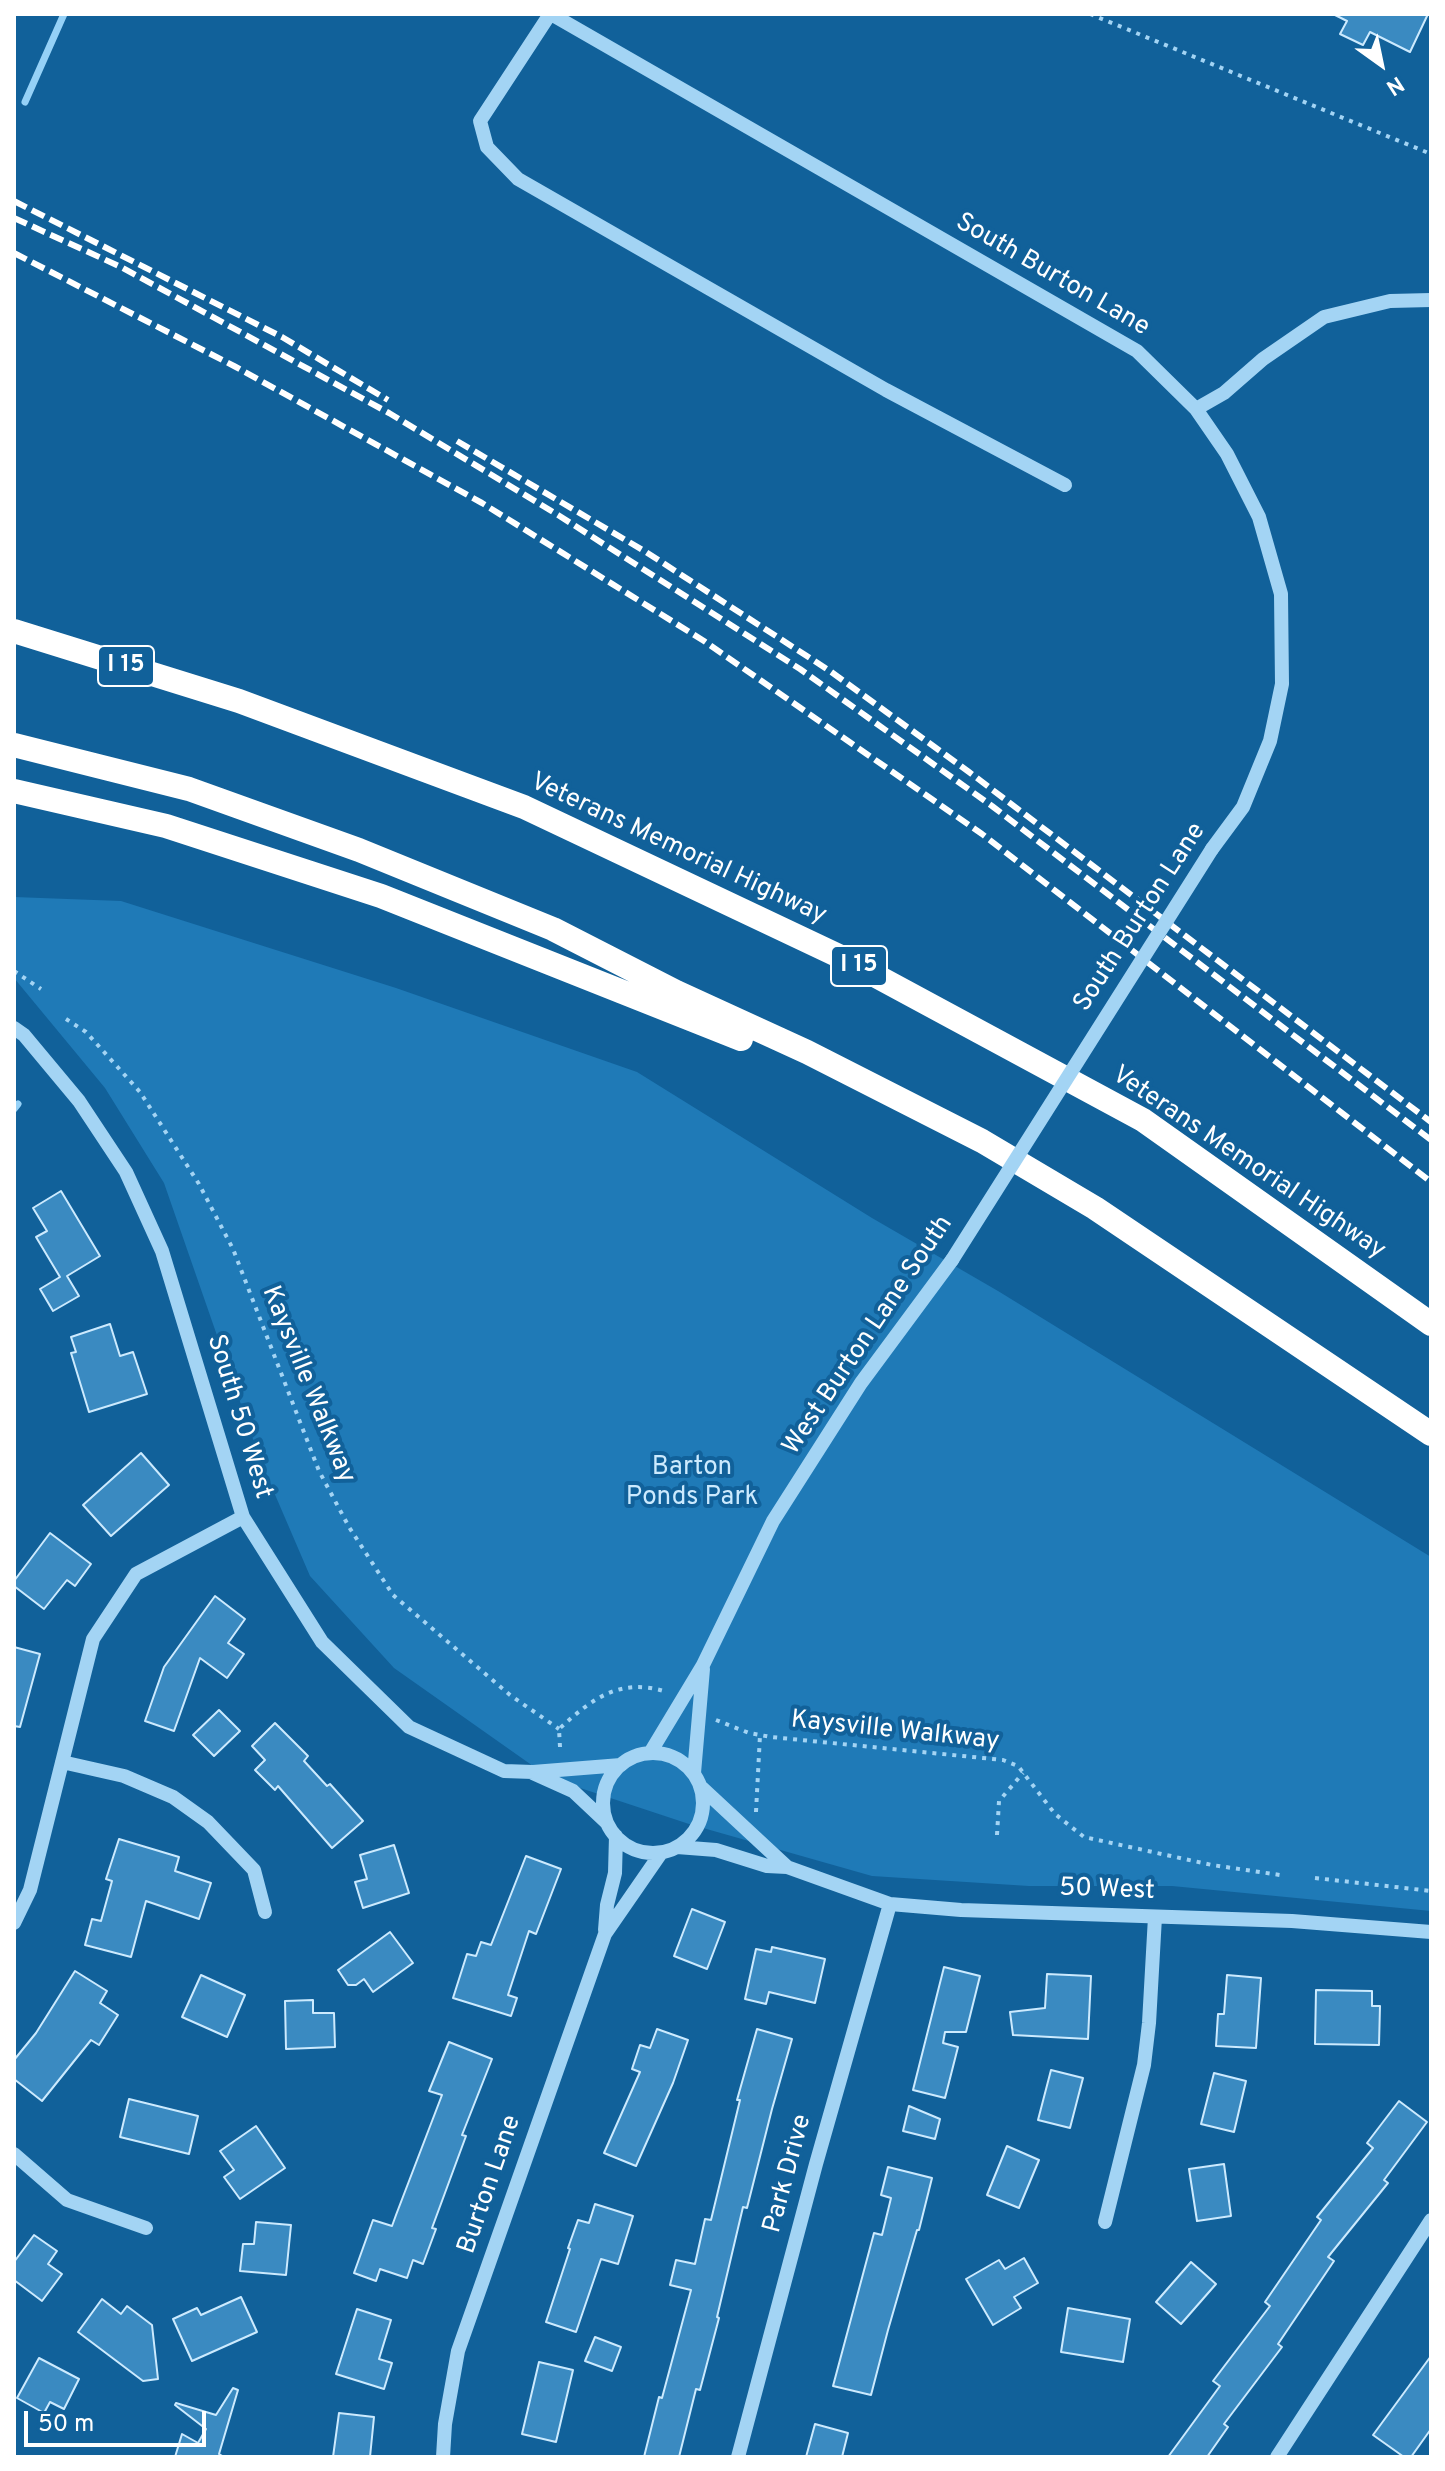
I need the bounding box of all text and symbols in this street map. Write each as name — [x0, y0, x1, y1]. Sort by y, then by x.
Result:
north arrow — [1341, 24, 1421, 104]
text: N — [1380, 69, 1408, 100]
street label: South Burton Lane — [949, 208, 1155, 344]
road number: I 15 — [98, 646, 154, 686]
street label: Veterans Memorial Highway — [525, 768, 831, 932]
street label: South Burton Lane — [1068, 818, 1214, 1018]
road number: I 15 — [831, 946, 887, 986]
street label: Veterans Memorial Highway — [1105, 1061, 1391, 1267]
street label: West Burton Lane South — [777, 1210, 961, 1462]
street label: Kaysville Walkway — [253, 1282, 361, 1488]
street label: South 50 West — [198, 1331, 278, 1503]
park label: Barton Ponds Park — [626, 1453, 758, 1514]
street label: Kaysville Walkway — [789, 1706, 1001, 1758]
street label: 50 West — [1059, 1874, 1155, 1908]
street label: Park Drive — [758, 2111, 820, 2237]
street label: Burton Lane — [453, 2112, 529, 2258]
scale bar — [28, 2395, 210, 2445]
text: 50 m — [38, 2410, 94, 2440]

